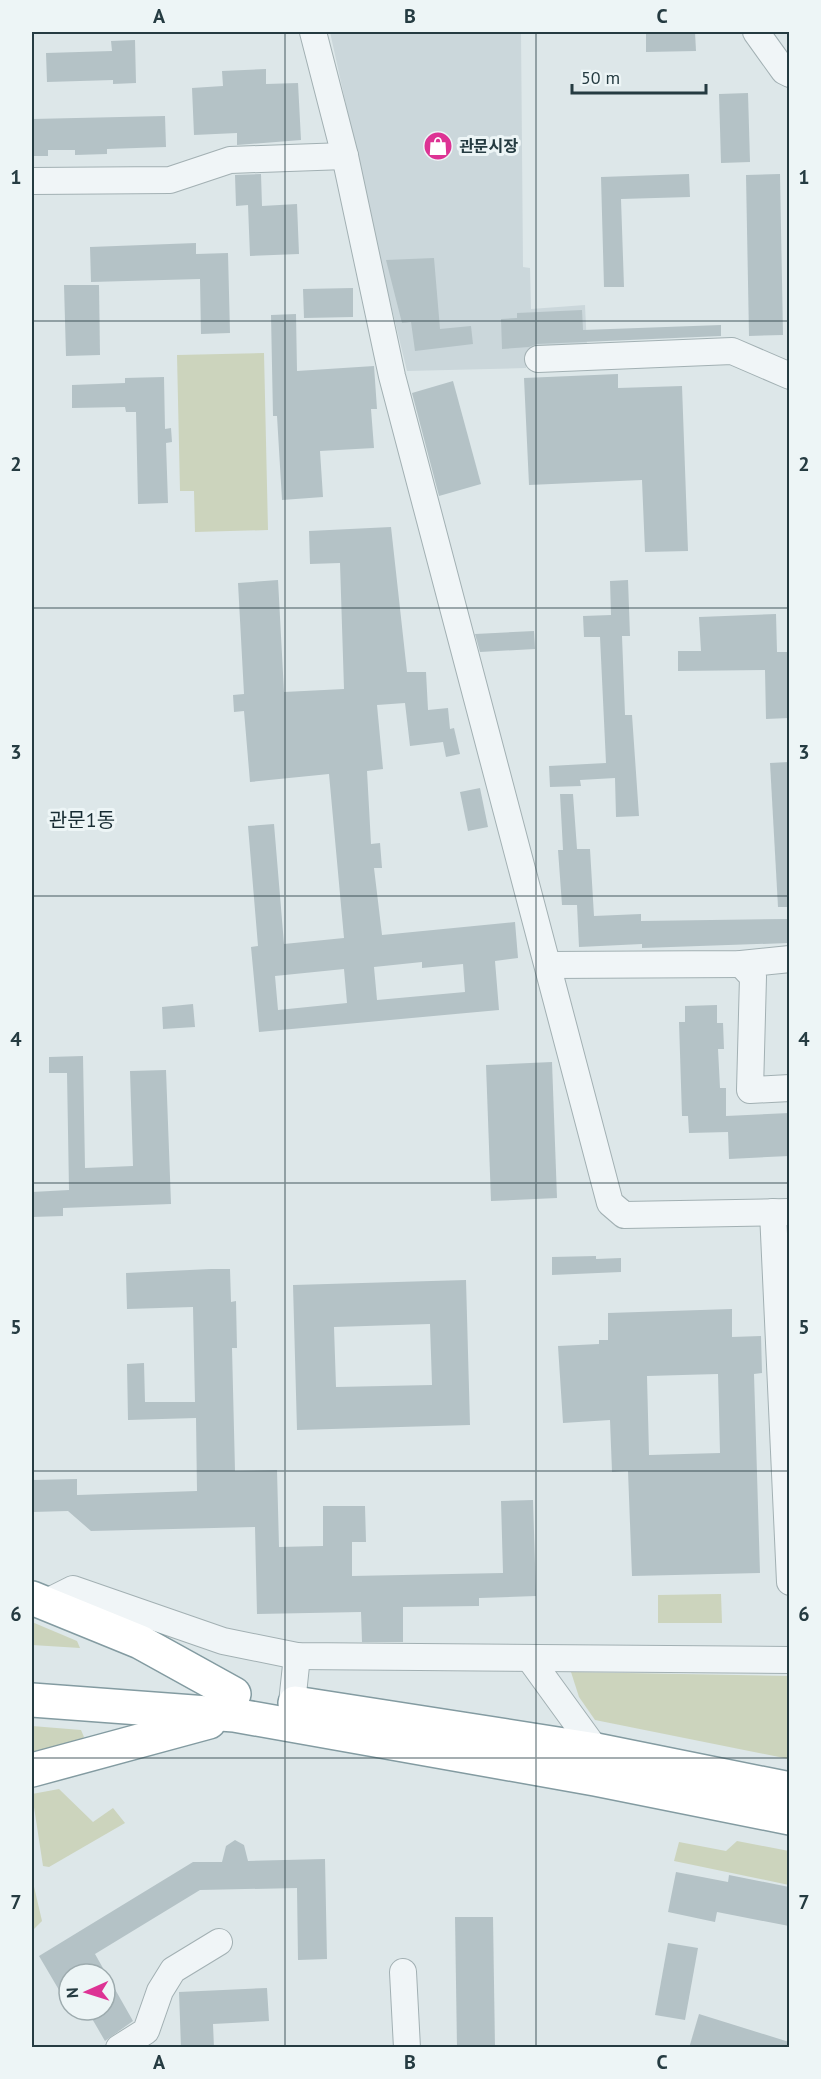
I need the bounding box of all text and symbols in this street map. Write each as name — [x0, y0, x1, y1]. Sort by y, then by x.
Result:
text: A — [153, 3, 166, 29]
text: B — [404, 3, 416, 29]
text: C — [656, 3, 668, 29]
scale bar — [572, 57, 706, 95]
text: 50 m — [581, 66, 620, 89]
shop icon: 관문시장 — [422, 130, 454, 162]
place label: 관문시장 — [459, 136, 518, 156]
text: 1 — [10, 164, 22, 190]
text: 1 — [798, 164, 810, 190]
text: 2 — [10, 451, 22, 477]
text: 2 — [798, 451, 810, 477]
text: 3 — [10, 739, 22, 765]
text: 3 — [798, 739, 810, 765]
district label: 관문1동 — [49, 807, 115, 833]
text: 4 — [10, 1026, 22, 1052]
text: 4 — [798, 1026, 810, 1052]
text: 5 — [10, 1314, 22, 1340]
text: 5 — [798, 1314, 810, 1340]
text: 6 — [10, 1601, 22, 1627]
text: 6 — [798, 1601, 810, 1627]
text: 7 — [10, 1889, 22, 1915]
text: 7 — [798, 1889, 810, 1915]
north arrow — [57, 1962, 117, 2022]
text: N — [62, 1987, 82, 1999]
text: A — [153, 2049, 166, 2075]
text: B — [404, 2049, 416, 2075]
text: C — [656, 2049, 668, 2075]

